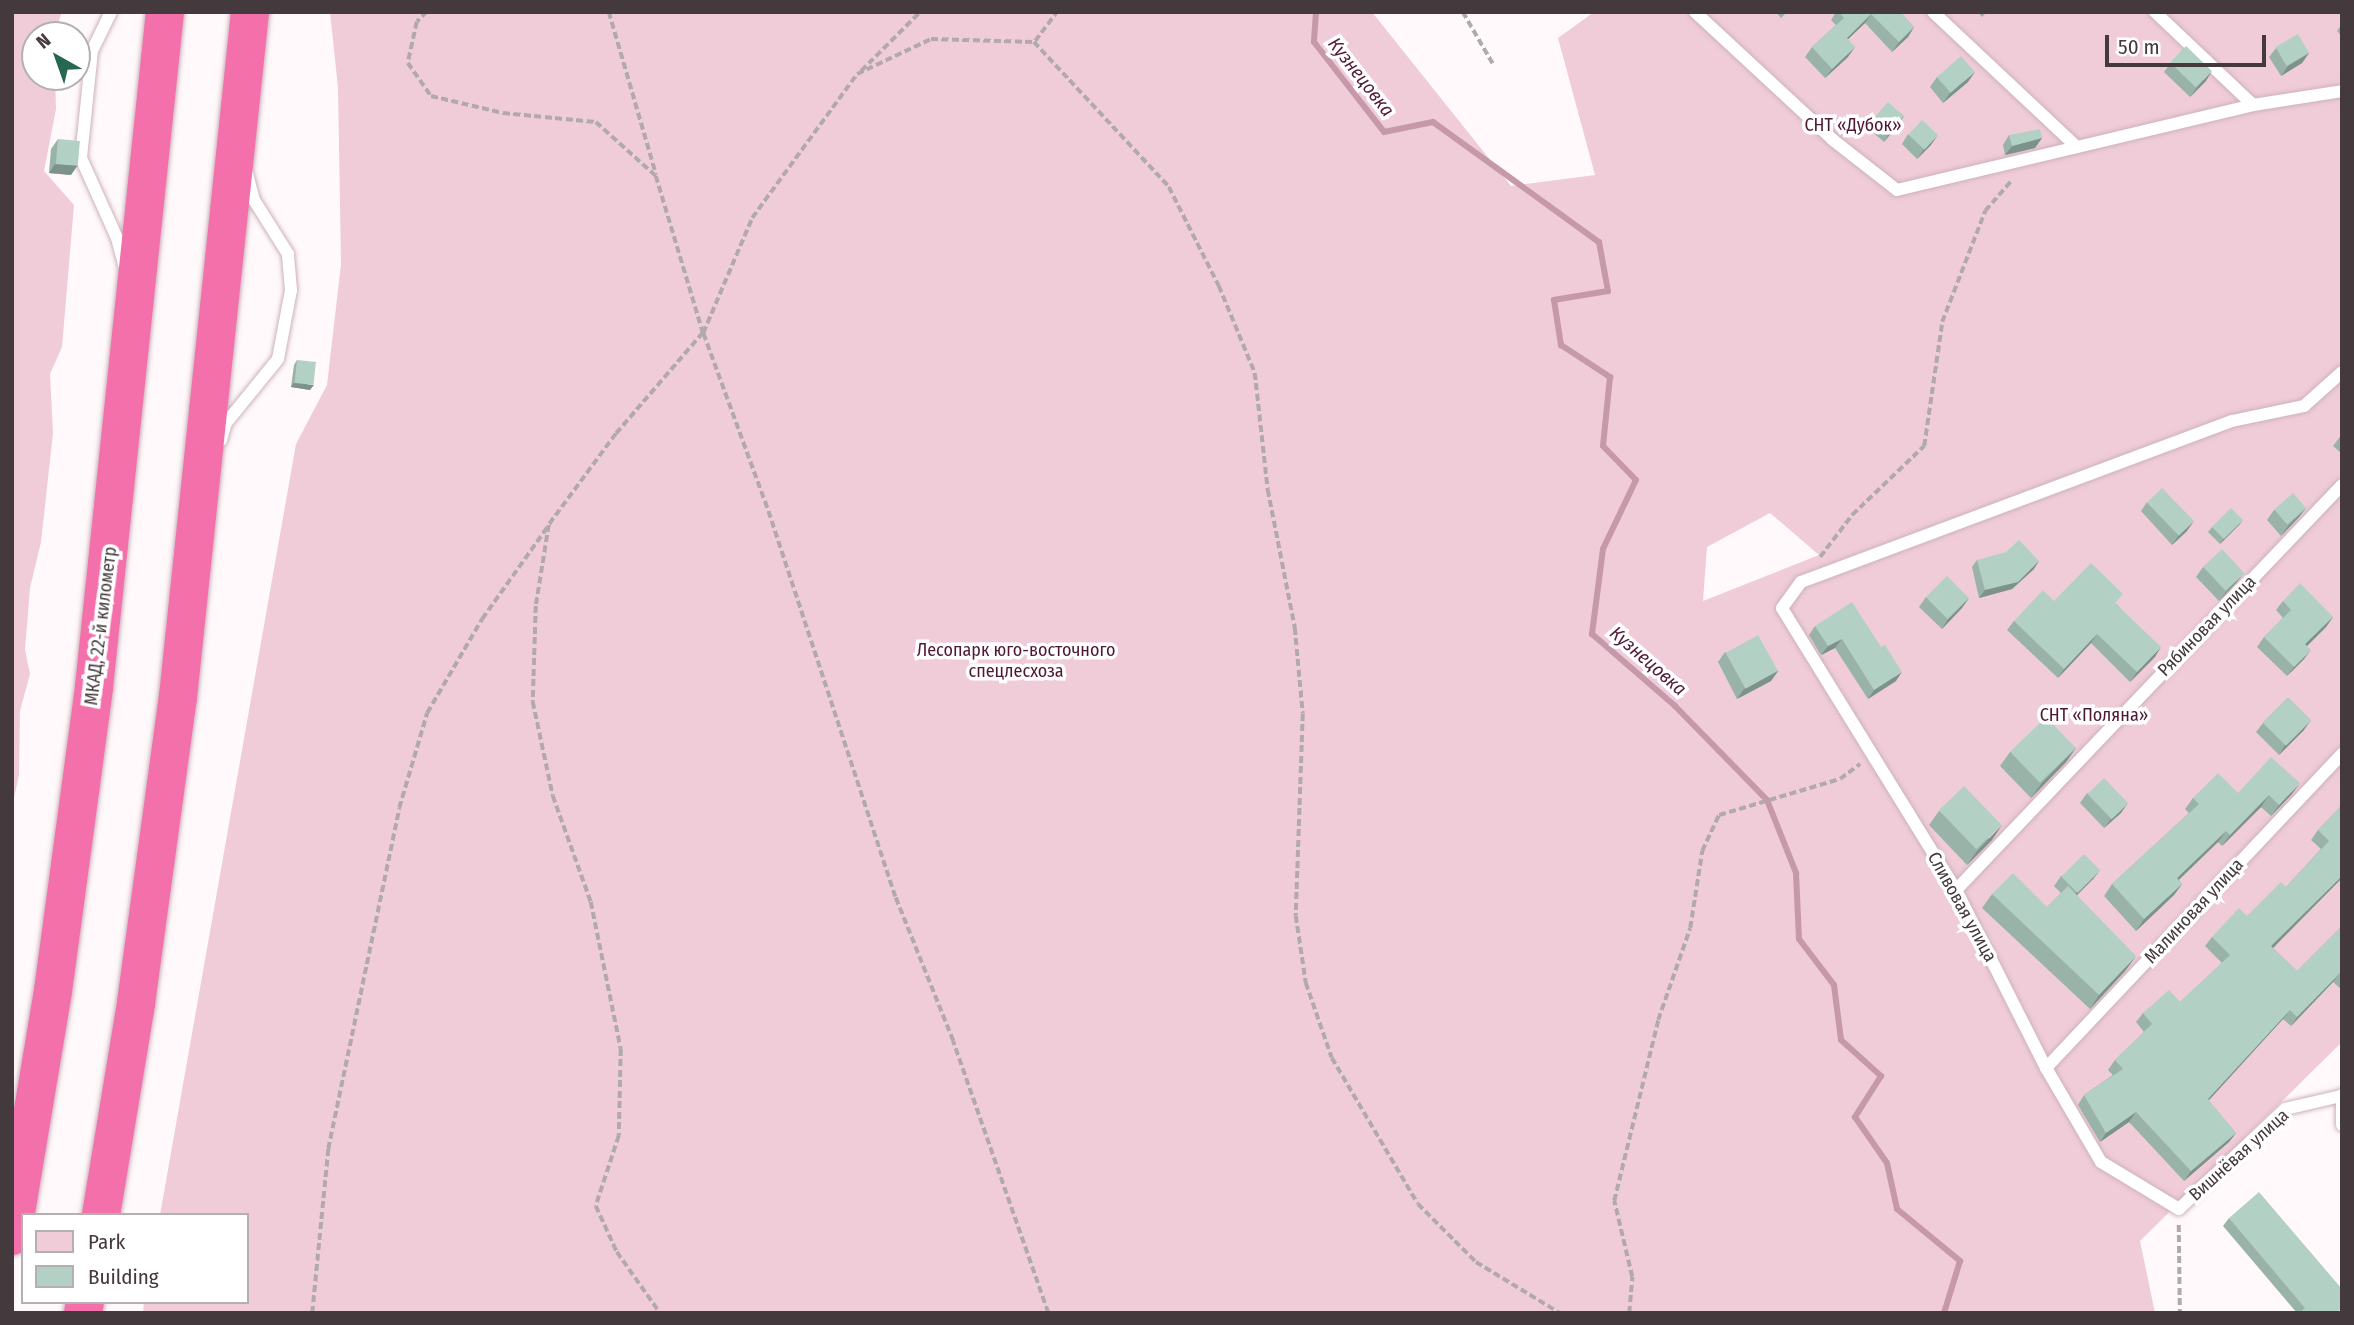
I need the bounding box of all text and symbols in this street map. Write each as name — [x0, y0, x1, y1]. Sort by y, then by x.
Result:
north arrow — [21, 21, 91, 91]
scale bar — [2109, 21, 2270, 65]
text: N — [32, 29, 55, 54]
water label: Кузнецовка — [1323, 33, 1399, 121]
text: 50 m — [2118, 34, 2160, 60]
park label: СНТ «Дубок» — [1804, 114, 1902, 136]
street label: МКАД, 22-й километр — [81, 546, 121, 706]
street label: Рябиновая улица — [2153, 571, 2261, 681]
water label: Кузнецовка — [1605, 622, 1691, 700]
park label: Лесопарк юго-восточного спецлесхоза — [917, 640, 1115, 682]
park label: СНТ «Поляна» — [2040, 704, 2148, 726]
street label: Сливовая улица — [1923, 848, 2001, 966]
street label: Малиновая улица — [2140, 854, 2248, 968]
street label: Вишнёвая улица — [2185, 1105, 2293, 1205]
legend — [21, 1213, 248, 1304]
text: Park — [88, 1229, 125, 1255]
text: Building — [88, 1264, 159, 1290]

